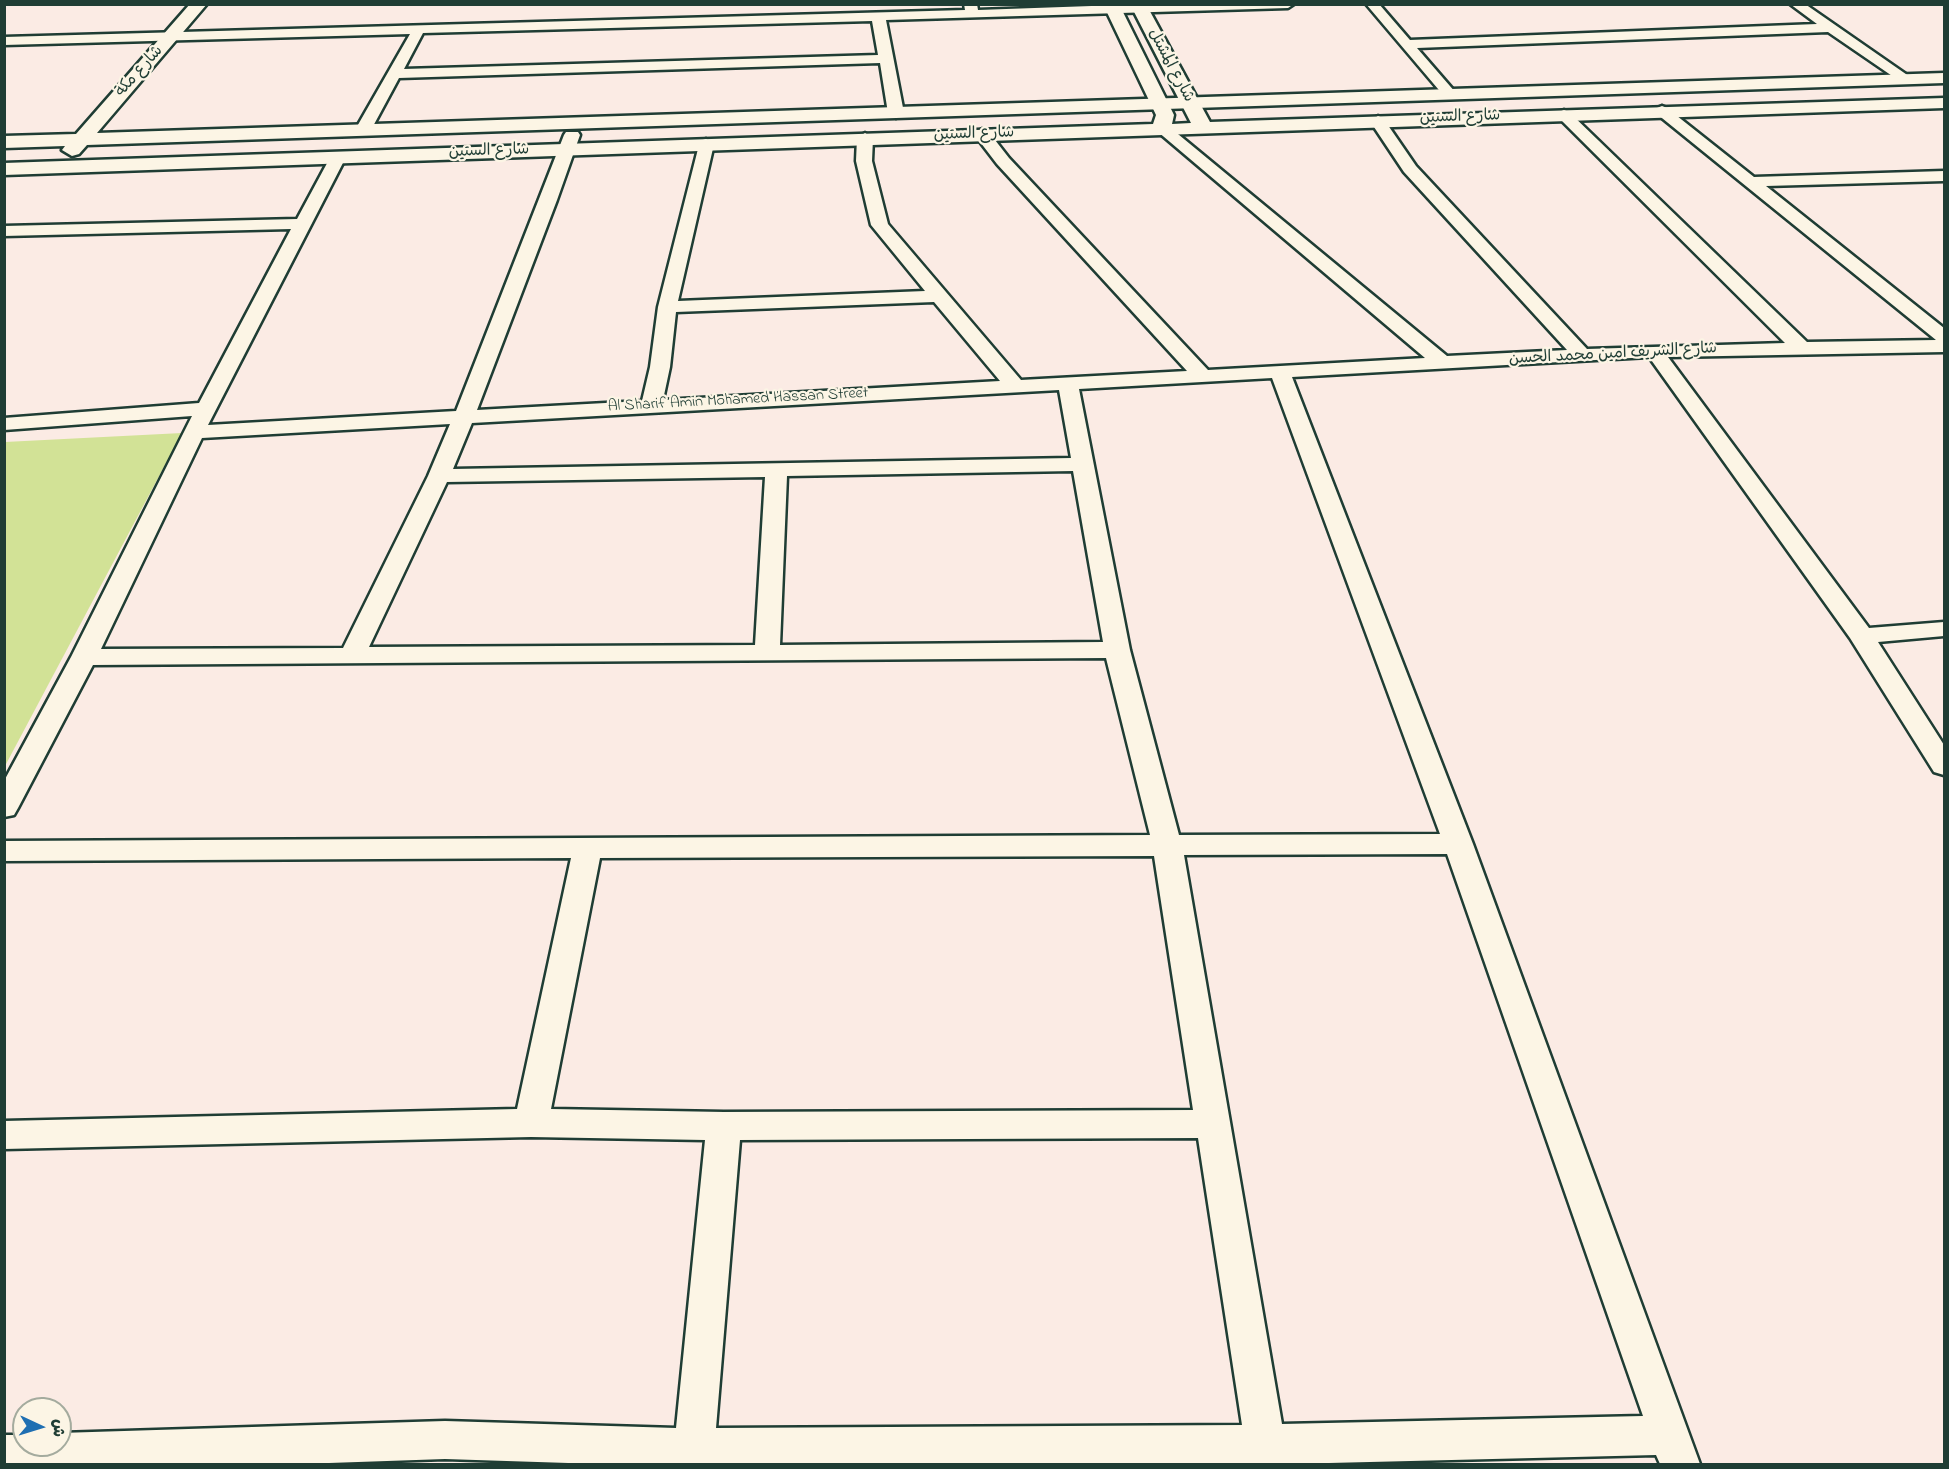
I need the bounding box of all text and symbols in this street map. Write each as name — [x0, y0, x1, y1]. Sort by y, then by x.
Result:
street label: شارع المشتل — [1143, 26, 1197, 106]
street label: شارع مكة — [112, 42, 168, 102]
street label: شارع الستين — [1419, 107, 1501, 129]
street label: شارع الستين — [933, 124, 1015, 146]
street label: شارع الستين — [448, 141, 530, 163]
street label: شارع الشريف امين محمد الحسن — [1508, 340, 1718, 370]
street label: Al Sharif Amin Mohamed Hassan Street — [607, 385, 869, 417]
north arrow — [12, 1397, 72, 1457]
text: ش — [45, 1418, 71, 1438]

